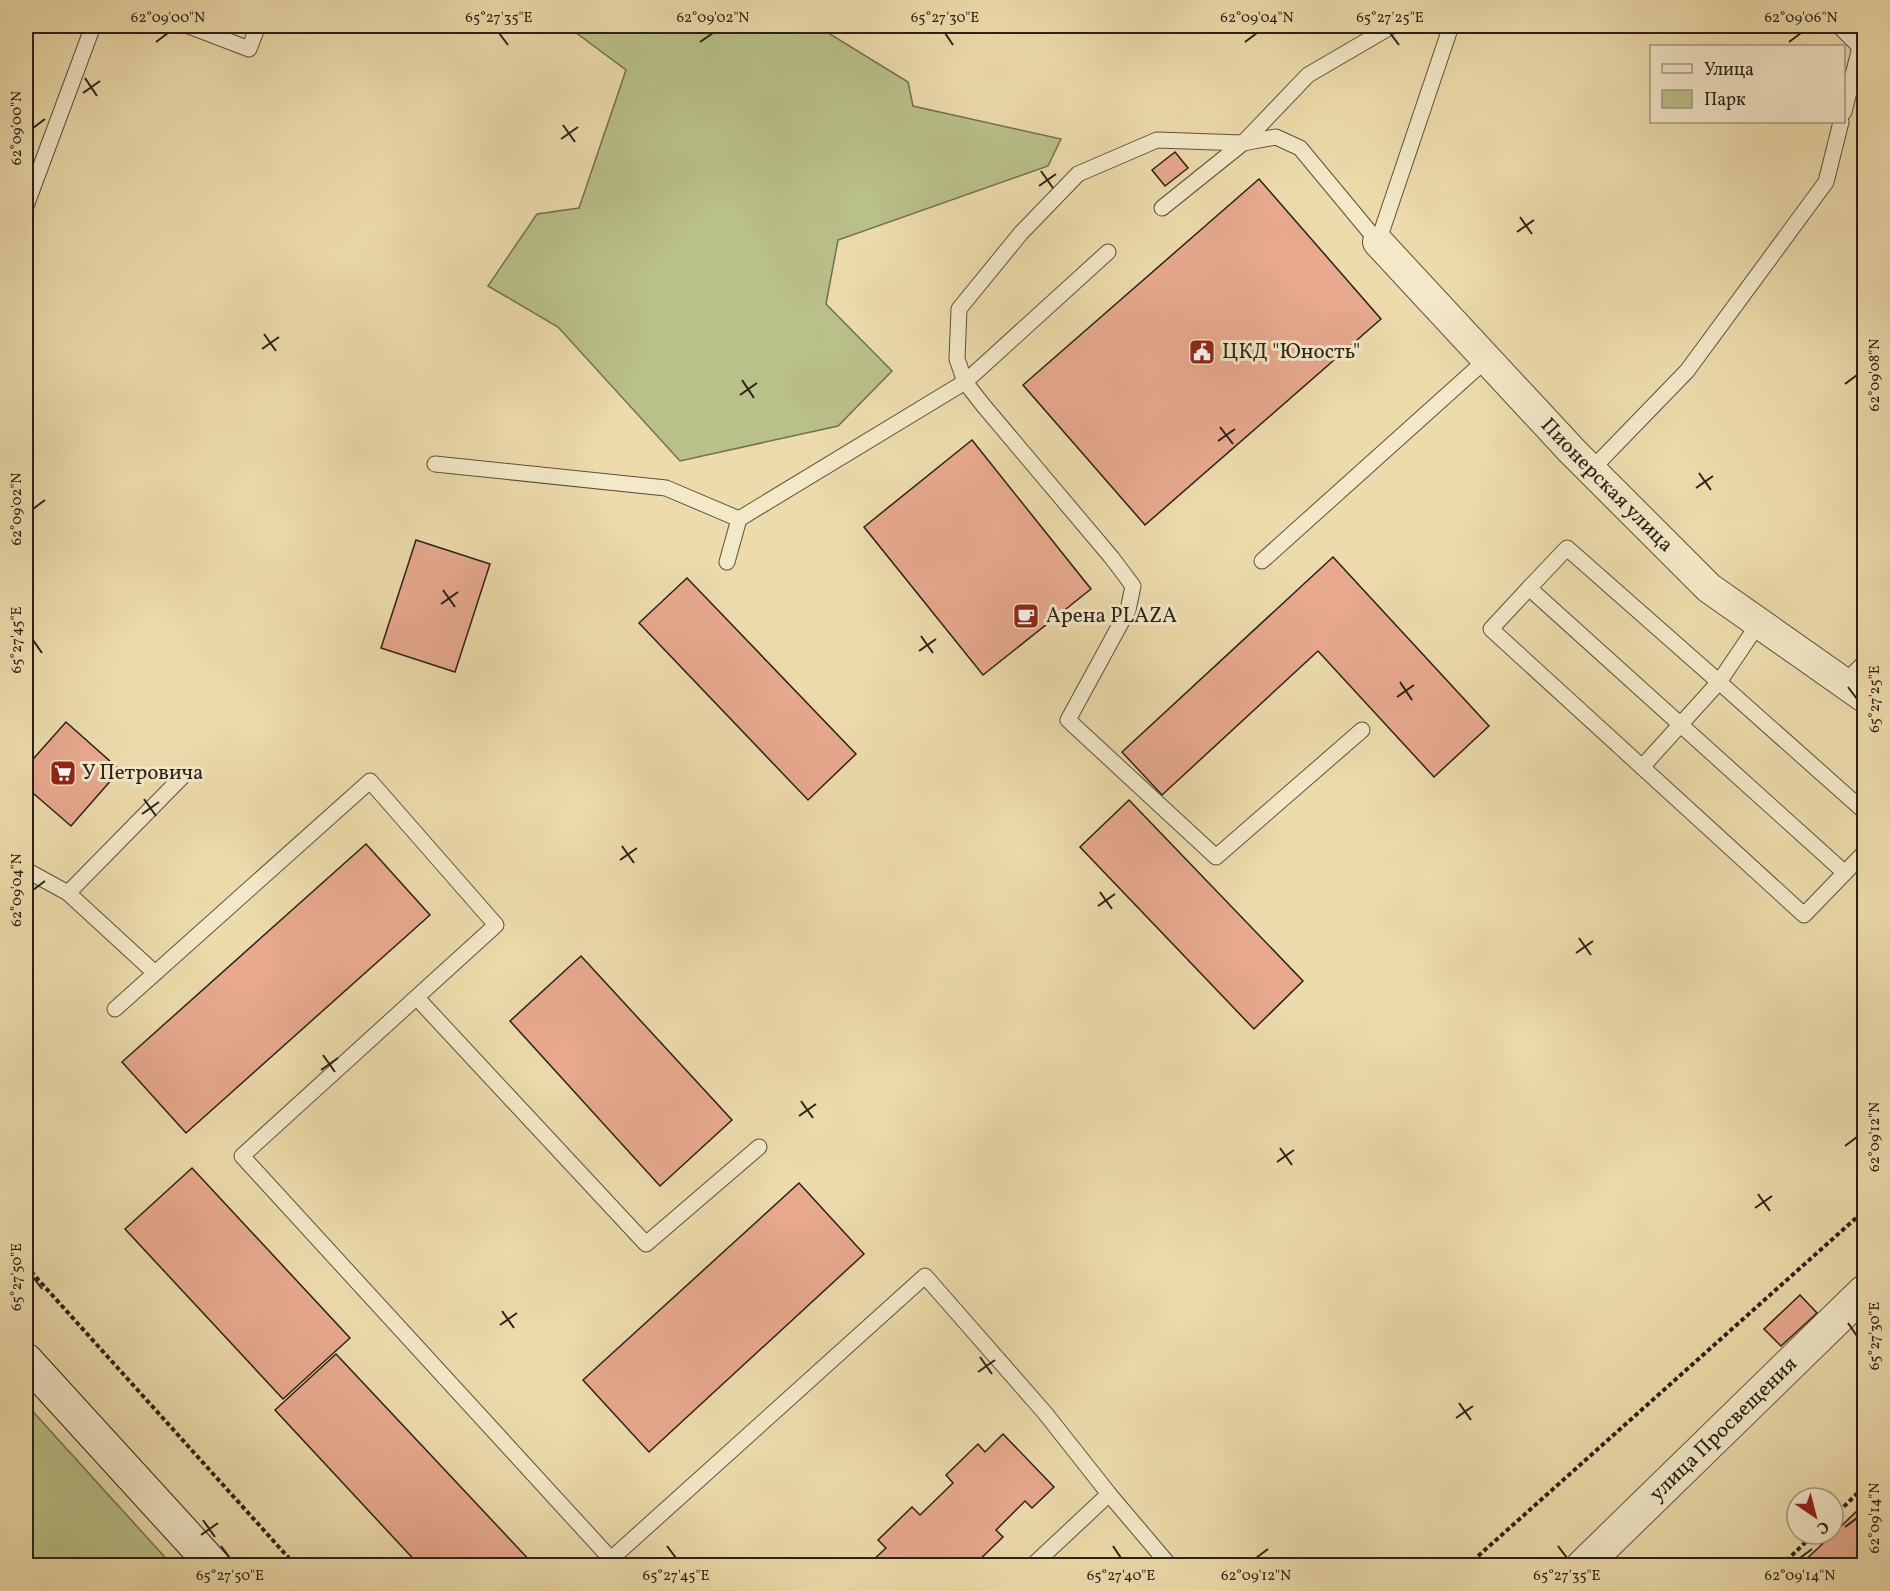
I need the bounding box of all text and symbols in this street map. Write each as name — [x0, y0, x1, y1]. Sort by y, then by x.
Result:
text: 62°09'00"N — [131, 8, 205, 29]
text: 65°27'35"E — [465, 8, 533, 29]
text: 62°09'02"N — [676, 8, 750, 29]
text: 65°27'30"E — [911, 8, 979, 29]
text: 62°09'04"N — [1220, 8, 1294, 29]
text: 65°27'25"E — [1356, 8, 1424, 29]
text: 62°09'06"N — [1764, 8, 1838, 29]
legend — [1650, 45, 1845, 123]
text: Улица — [1704, 58, 1754, 83]
text: Парк — [1704, 88, 1746, 113]
text: 62°09'00"N — [7, 91, 28, 165]
public building icon: ЦКД "Юность" — [1187, 337, 1217, 367]
place label: ЦКД "Юность" — [1222, 338, 1360, 367]
text: 62°09'08"N — [1865, 339, 1886, 411]
street label: Пионерская улица — [1534, 412, 1680, 559]
text: 62°09'02"N — [7, 472, 28, 546]
cafe icon: Арена PLAZA — [1011, 601, 1041, 631]
place label: Арена PLAZA — [1046, 602, 1177, 631]
text: 65°27'45"E — [7, 607, 28, 673]
text: 65°27'25"E — [1865, 665, 1886, 733]
supermarket icon: У Петровича — [48, 758, 78, 788]
place label: У Петровича — [82, 759, 204, 788]
text: 62°09'04"N — [7, 853, 28, 927]
text: 62°09'12"N — [1865, 1102, 1886, 1172]
text: 65°27'50"E — [7, 1243, 28, 1311]
text: 65°27'30"E — [1865, 1302, 1886, 1370]
street label: улица Просвещения — [1643, 1350, 1804, 1508]
text: 62°09'14"N — [1865, 1483, 1886, 1553]
north arrow — [1785, 1486, 1845, 1546]
text: С — [1812, 1515, 1833, 1539]
text: 65°27'50"E — [196, 1566, 264, 1587]
text: 65°27'45"E — [643, 1566, 709, 1587]
text: 65°27'40"E — [1087, 1566, 1155, 1587]
text: 62°09'12"N — [1221, 1566, 1291, 1587]
text: 65°27'35"E — [1533, 1566, 1601, 1587]
text: 62°09'14"N — [1765, 1566, 1835, 1587]

